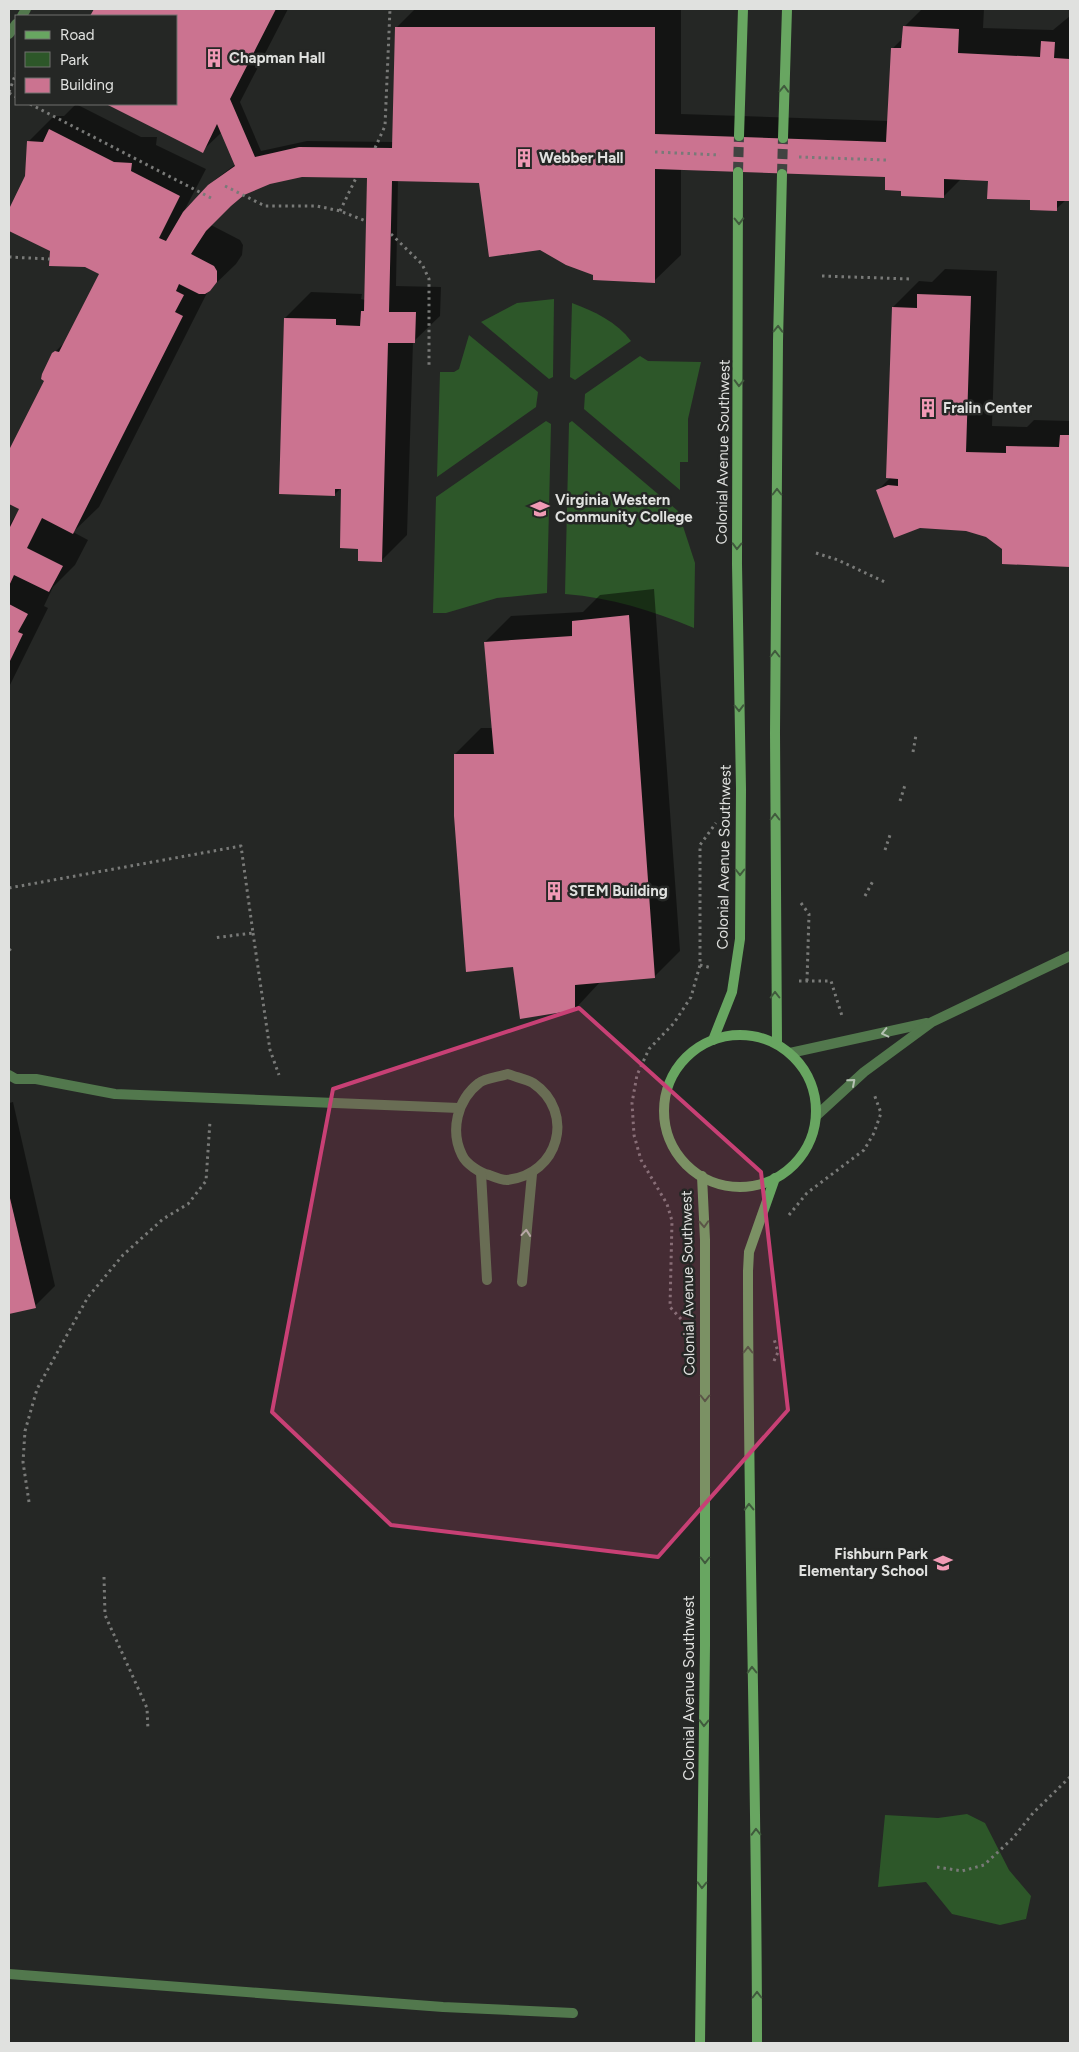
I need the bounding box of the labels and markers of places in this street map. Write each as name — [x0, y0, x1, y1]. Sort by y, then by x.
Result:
building icon: Chapman Hall — [203, 47, 225, 69]
place label: Chapman Hall — [229, 49, 325, 67]
building icon: Webber Hall — [513, 147, 535, 169]
place label: Webber Hall — [539, 149, 624, 167]
building icon: Fralin Center — [917, 397, 939, 419]
place label: Fralin Center — [943, 399, 1032, 417]
place label: Virginia Western Community College — [555, 491, 693, 526]
school or university icon: Virginia Western Community College — [529, 498, 551, 520]
building icon: STEM Building — [543, 880, 565, 902]
place label: STEM Building — [569, 882, 668, 900]
place label: Fishburn Park Elementary School — [799, 1545, 928, 1580]
school or university icon: Fishburn Park Elementary School — [932, 1552, 954, 1574]

